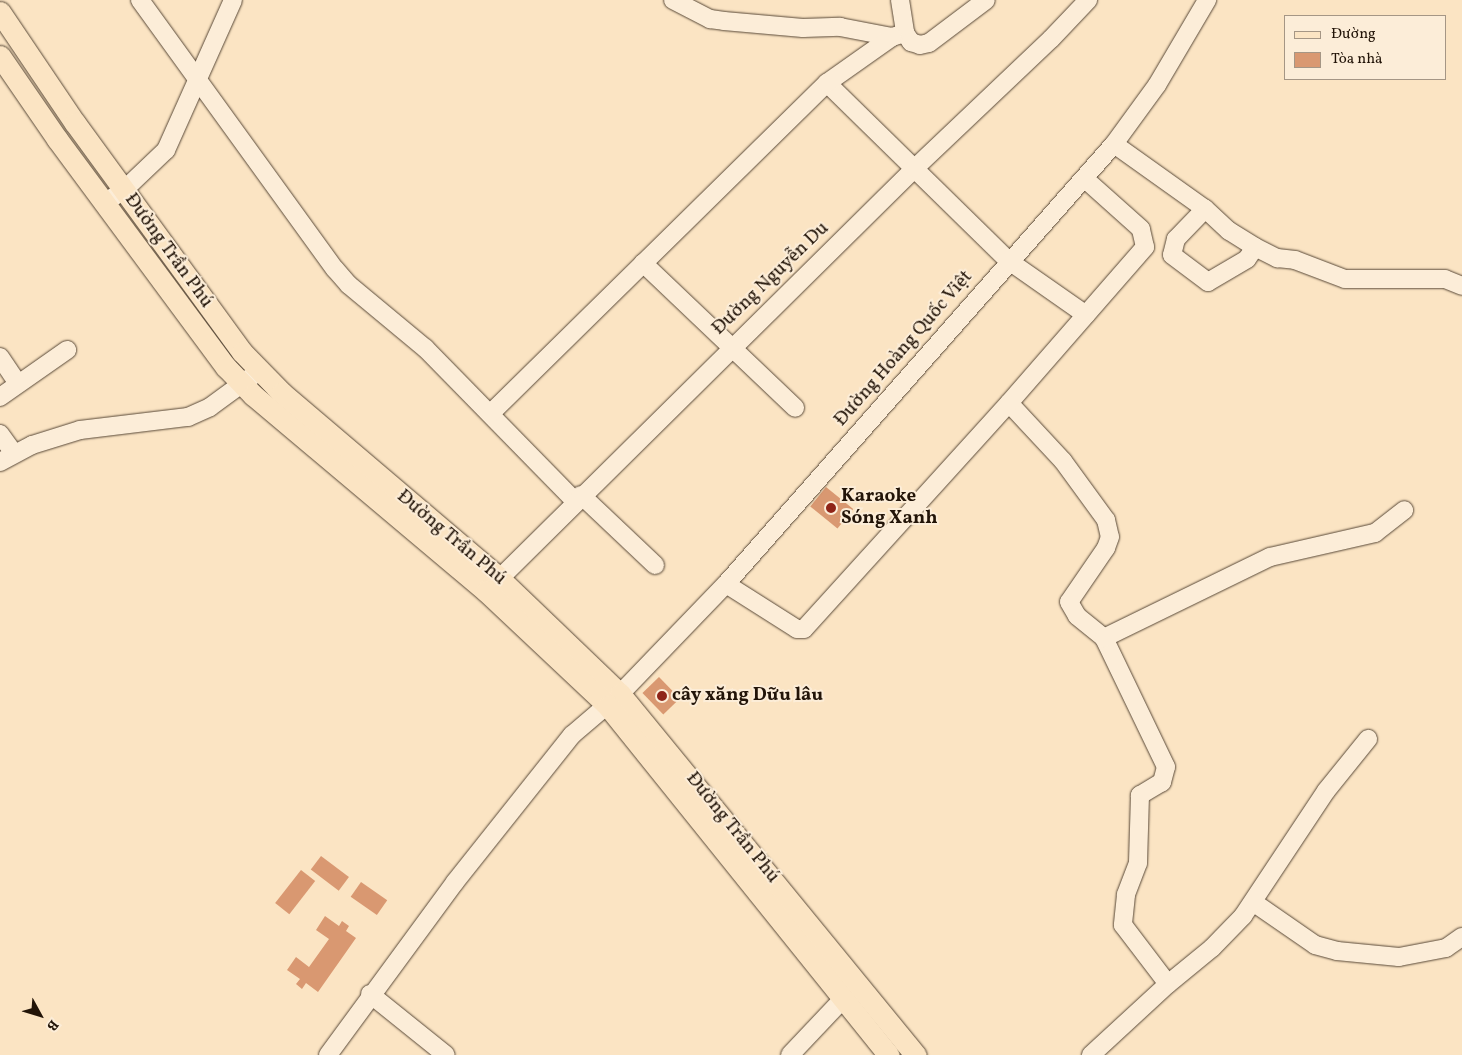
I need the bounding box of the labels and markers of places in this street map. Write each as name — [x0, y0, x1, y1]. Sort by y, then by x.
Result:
place label: Karaoke Sóng Xanh — [841, 486, 938, 530]
marker: Karaoke Sóng Xanh — [825, 502, 837, 514]
place label: cây xăng Dữu lâu — [672, 685, 823, 707]
marker: cây xăng Dữu lâu — [656, 690, 668, 702]

